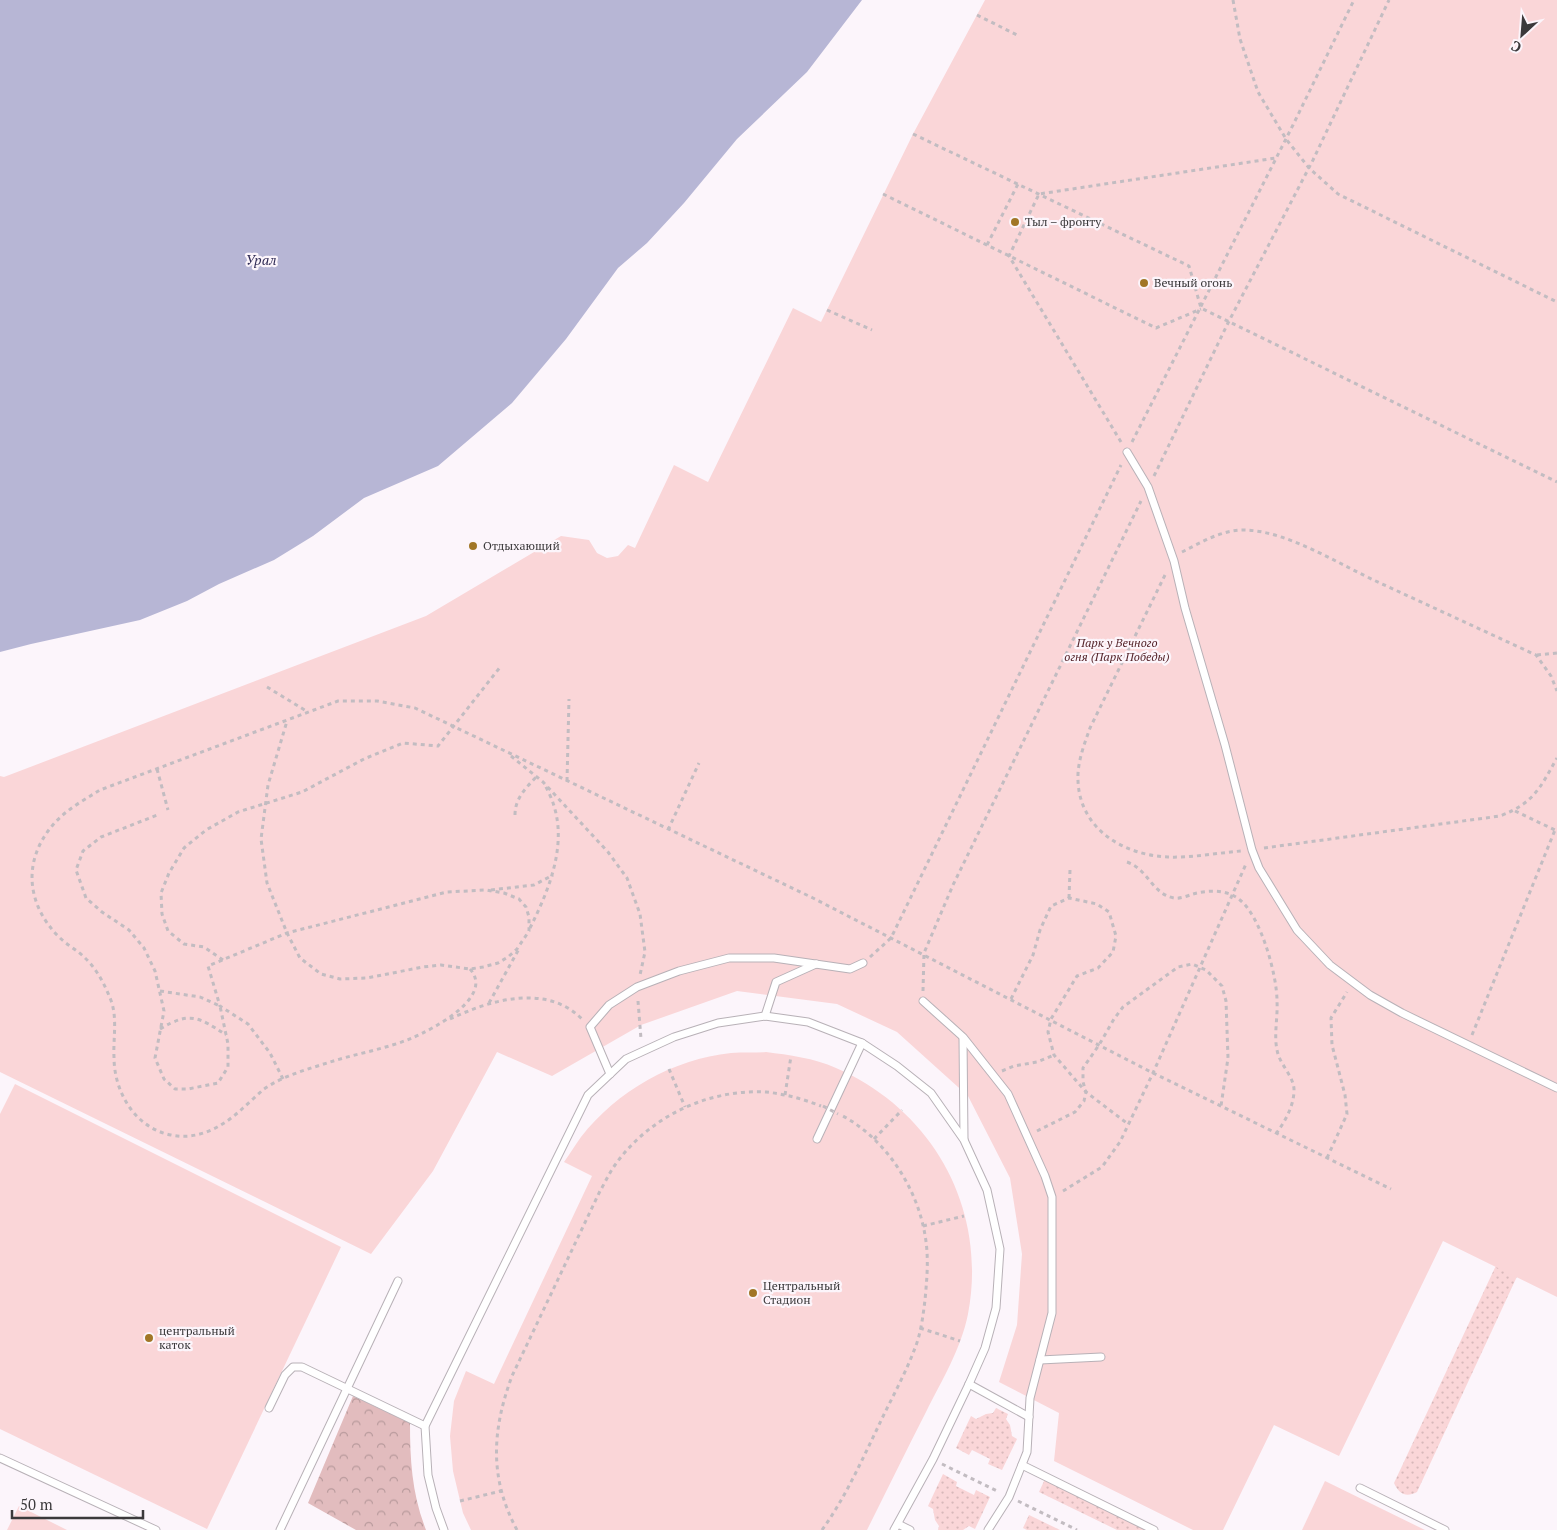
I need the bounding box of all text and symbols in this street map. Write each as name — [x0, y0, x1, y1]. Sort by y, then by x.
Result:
north arrow — [1497, 10, 1547, 60]
text: С — [1508, 37, 1524, 58]
place label: Тыл – фронту — [1025, 214, 1102, 229]
marker: Тыл – фронту — [1009, 216, 1021, 228]
water label: Урал — [246, 250, 276, 269]
place label: Вечный огонь — [1154, 275, 1232, 290]
marker: Вечный огонь — [1138, 277, 1150, 289]
place label: Отдыхающий — [483, 538, 560, 553]
marker: Отдыхающий — [467, 540, 479, 552]
park label: Парк у Вечного огня (Парк Победы) — [1064, 635, 1170, 664]
place label: Центральный Стадион — [763, 1278, 840, 1307]
marker: Центральный Стадион — [747, 1287, 759, 1299]
place label: центральный каток — [159, 1323, 235, 1352]
marker: центральный каток — [143, 1332, 155, 1344]
scale bar — [12, 1488, 144, 1520]
text: 50 m — [20, 1494, 53, 1514]

